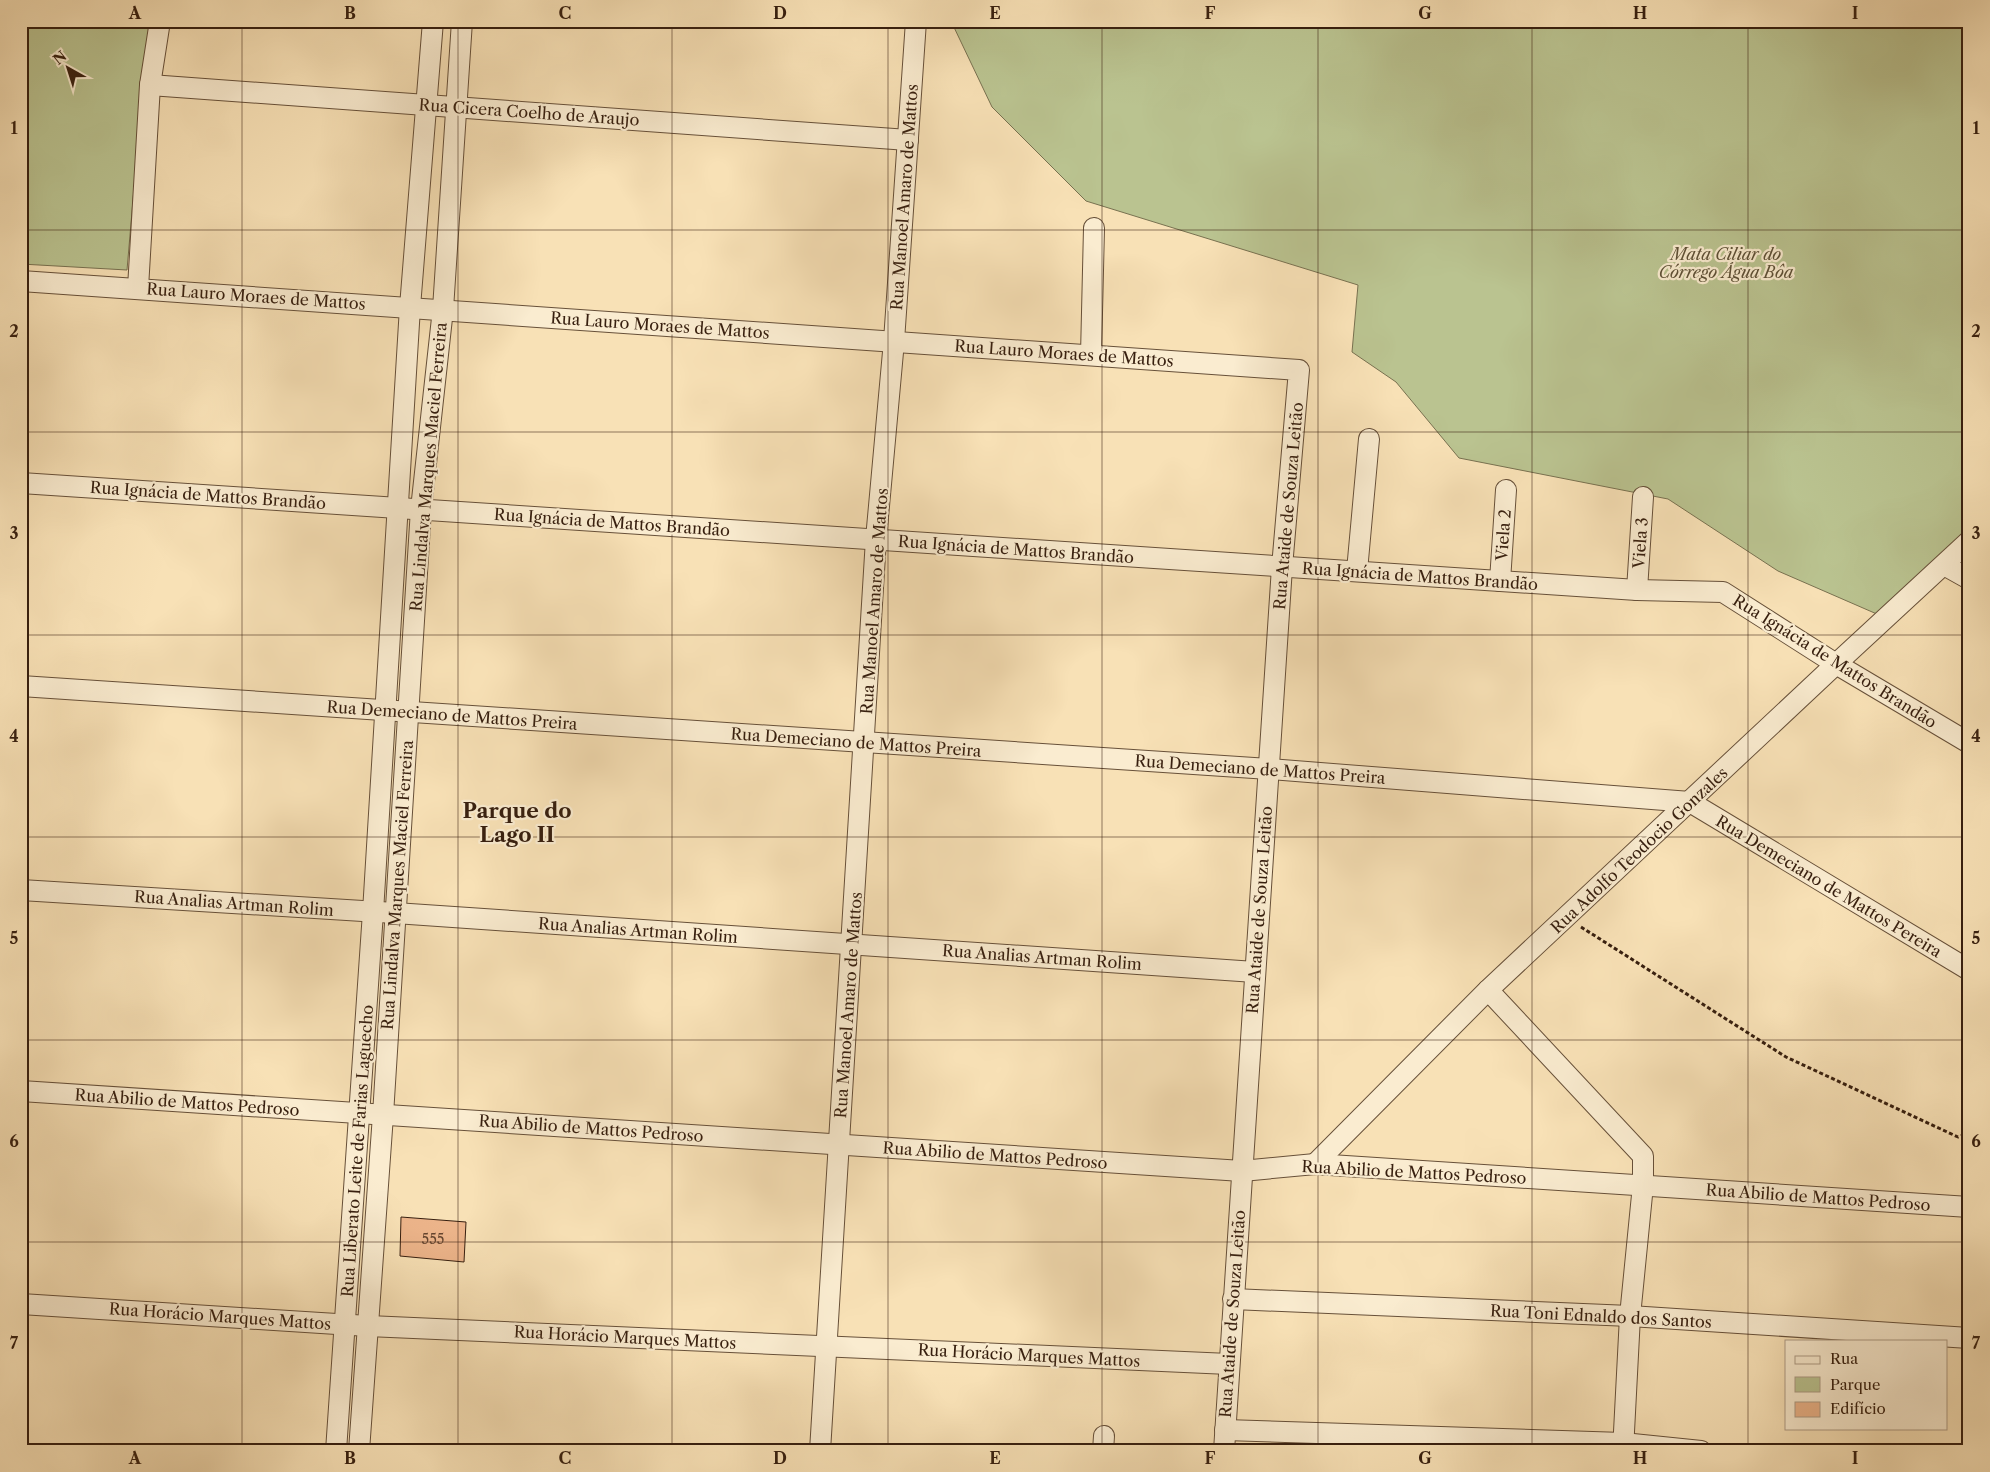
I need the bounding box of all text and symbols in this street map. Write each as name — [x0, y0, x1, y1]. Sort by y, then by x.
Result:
text: A — [128, 3, 142, 23]
text: B — [344, 3, 356, 23]
text: C — [559, 3, 571, 23]
text: D — [773, 3, 787, 23]
text: E — [989, 3, 1001, 23]
text: F — [1205, 3, 1216, 23]
text: G — [1418, 3, 1432, 23]
text: H — [1633, 3, 1647, 23]
text: I — [1852, 3, 1859, 23]
north arrow — [42, 42, 92, 92]
text: N — [49, 47, 70, 69]
street label: Rua Manoel Amaro de Mattos — [886, 83, 922, 311]
street label: Rua Cicera Coelho de Araujo — [418, 94, 640, 130]
text: 1 — [10, 118, 18, 138]
text: 1 — [1972, 118, 1980, 138]
park label: Mata Ciliar do Córrego Água Bôa — [1659, 244, 1794, 282]
street label: Rua Lauro Moraes de Mattos — [146, 278, 366, 314]
street label: Rua Lauro Moraes de Mattos — [550, 307, 770, 343]
text: 2 — [9, 321, 19, 341]
street label: Rua Lindalva Marques Maciel Ferreira — [405, 321, 451, 612]
text: 2 — [1971, 321, 1981, 341]
street label: Rua Lauro Moraes de Mattos — [954, 335, 1174, 371]
street label: Rua Ataide de Souza Leitão — [1269, 401, 1307, 611]
street label: Rua Ignácia de Mattos Brandão — [89, 477, 327, 513]
street label: Rua Manoel Amaro de Mattos — [856, 487, 892, 715]
street label: Rua Ignácia de Mattos Brandão — [493, 504, 731, 540]
street label: Viela 2 — [1491, 508, 1515, 563]
street label: Viela 3 — [1628, 517, 1652, 570]
text: 3 — [9, 523, 19, 543]
text: 3 — [1971, 523, 1981, 543]
street label: Rua Ignácia de Mattos Brandão — [897, 531, 1135, 567]
street label: Rua Ignácia de Mattos Brandão — [1301, 558, 1539, 594]
street label: Rua Ignácia de Mattos Brandão — [1729, 590, 1941, 732]
street label: Rua Demeciano de Mattos Preira — [326, 696, 579, 734]
street label: Rua Demeciano de Mattos Preira — [730, 723, 983, 761]
text: 4 — [9, 726, 19, 746]
text: 4 — [1971, 726, 1981, 746]
street label: Rua Lindalva Marques Maciel Ferreira — [377, 739, 417, 1030]
street label: Rua Demeciano de Mattos Preira — [1134, 750, 1387, 788]
street label: Rua Adolfo Teodocio Gonzales — [1546, 763, 1732, 937]
district label: Parque do Lago II — [462, 798, 572, 847]
street label: Rua Ataide de Souza Leitão — [1242, 805, 1276, 1015]
street label: Rua Demeciano de Mattos Pereira — [1712, 810, 1946, 962]
street label: Rua Analias Artman Rolim — [133, 886, 335, 920]
street label: Rua Manoel Amaro de Mattos — [830, 891, 866, 1119]
street label: Rua Analias Artman Rolim — [537, 913, 739, 947]
text: 5 — [10, 928, 19, 948]
text: 5 — [1972, 928, 1981, 948]
street label: Rua Analias Artman Rolim — [941, 940, 1143, 974]
street label: Rua Liberato Leite de Farias Laguecho — [337, 1004, 377, 1298]
street label: Rua Abilio de Mattos Pedroso — [74, 1084, 300, 1120]
street label: Rua Abilio de Mattos Pedroso — [478, 1110, 704, 1146]
text: 6 — [9, 1131, 19, 1151]
text: 6 — [1971, 1131, 1981, 1151]
street label: Rua Abilio de Mattos Pedroso — [882, 1137, 1108, 1173]
street label: Rua Abilio de Mattos Pedroso — [1301, 1156, 1527, 1188]
street label: Rua Abilio de Mattos Pedroso — [1705, 1179, 1931, 1215]
street label: Rua Ataide de Souza Leitão — [1215, 1209, 1249, 1419]
house number: 555 — [422, 1230, 444, 1248]
street label: Rua Horácio Marques Mattos — [108, 1298, 332, 1334]
street label: Rua Toni Ednaldo dos Santos — [1490, 1300, 1712, 1332]
street label: Rua Horácio Marques Mattos — [513, 1321, 737, 1353]
text: 7 — [10, 1333, 19, 1353]
text: 7 — [1972, 1333, 1981, 1353]
street label: Rua Horácio Marques Mattos — [917, 1339, 1141, 1371]
legend — [1785, 1340, 1948, 1430]
text: Rua — [1830, 1349, 1858, 1368]
text: Parque — [1830, 1375, 1880, 1394]
text: Edifício — [1830, 1399, 1886, 1418]
text: A — [128, 1448, 142, 1468]
text: B — [344, 1448, 356, 1468]
text: C — [559, 1448, 571, 1468]
text: D — [773, 1448, 787, 1468]
text: E — [989, 1448, 1001, 1468]
text: F — [1205, 1448, 1216, 1468]
text: G — [1418, 1448, 1432, 1468]
text: H — [1633, 1448, 1647, 1468]
text: I — [1852, 1448, 1859, 1468]

